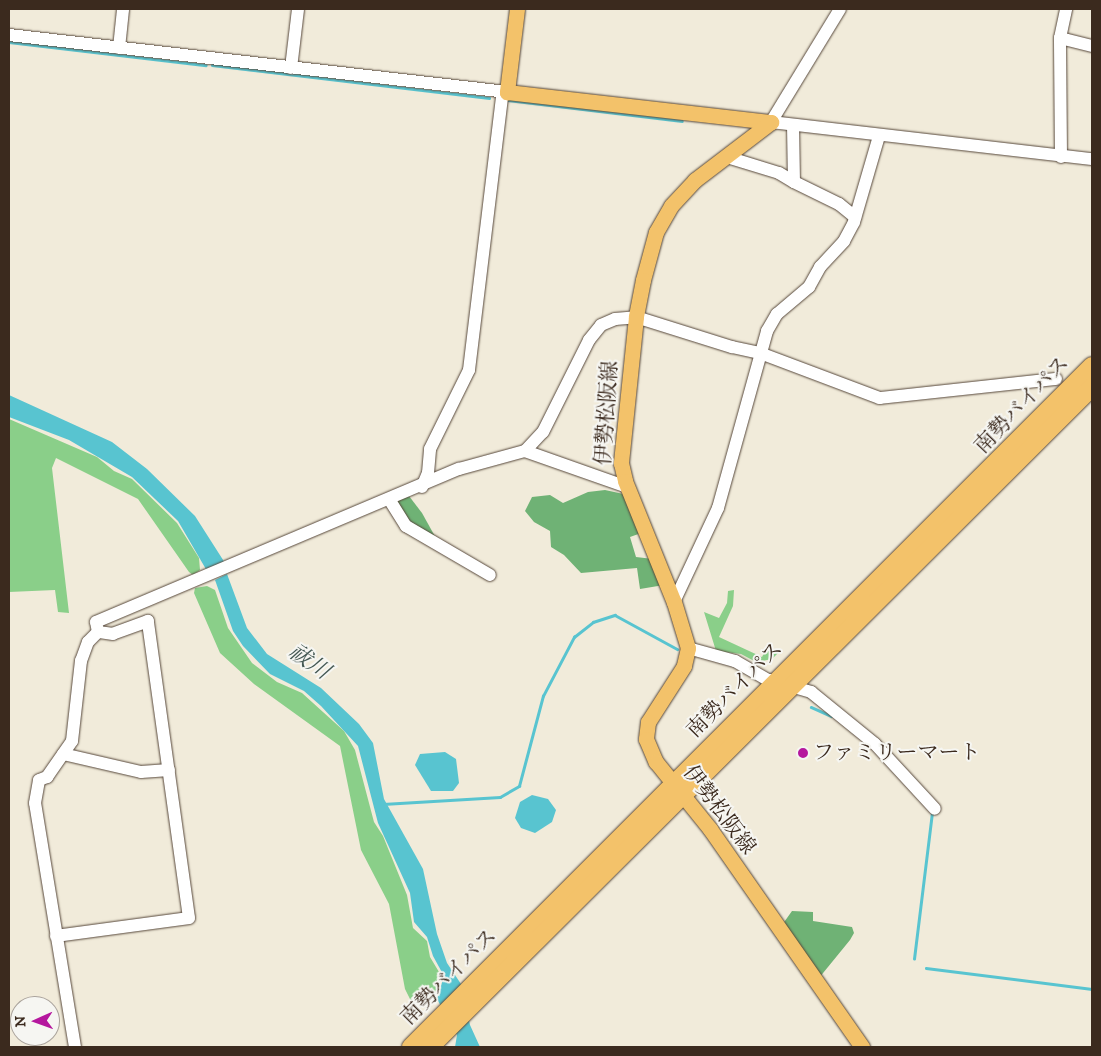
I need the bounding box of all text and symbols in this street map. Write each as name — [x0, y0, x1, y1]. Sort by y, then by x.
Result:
street label: 南勢バイパス — [969, 351, 1075, 459]
street label: 伊勢松阪線 — [591, 360, 623, 466]
street label: 南勢バイパス — [682, 637, 788, 743]
water label: 祓川 — [283, 639, 335, 685]
place label: ファミリーマート — [813, 740, 981, 766]
marker: ファミリーマート — [797, 747, 809, 759]
street label: 伊勢松阪線 — [677, 760, 761, 860]
street label: 南勢バイパス — [396, 924, 502, 1030]
north arrow — [10, 996, 60, 1046]
text: N — [12, 1015, 30, 1028]

